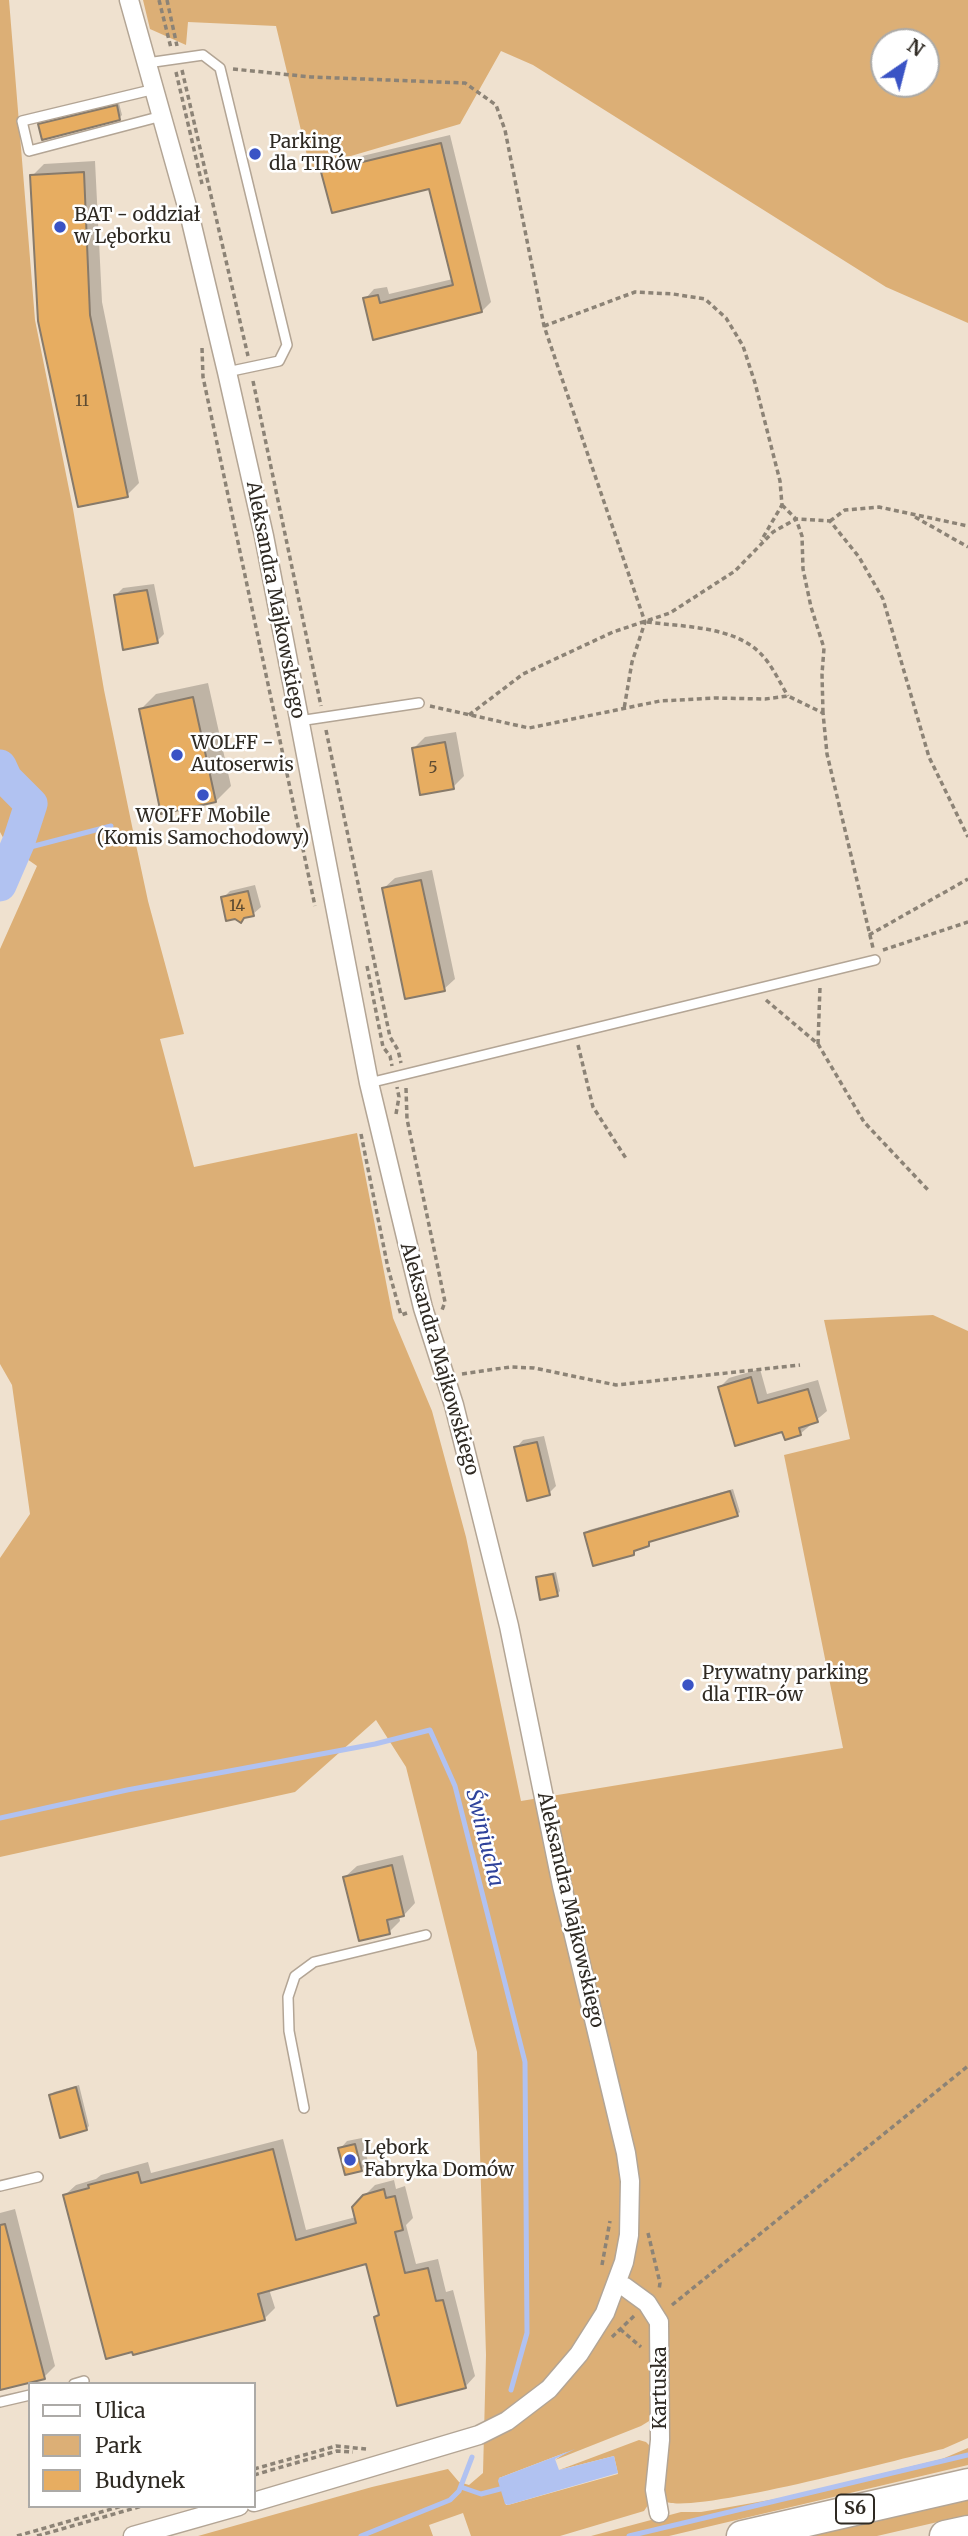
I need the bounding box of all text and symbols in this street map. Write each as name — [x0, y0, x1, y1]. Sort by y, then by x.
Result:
north arrow — [870, 28, 940, 98]
text: N — [903, 33, 929, 62]
place label: Parking dla TIRów — [269, 132, 362, 176]
marker: Parking dla TIRów — [247, 146, 263, 162]
place label: BAT - oddział w Lęborku — [74, 205, 200, 249]
marker: BAT - oddział w Lęborku — [52, 219, 68, 235]
house number: 11 — [75, 391, 89, 411]
street label: Aleksandra Majkowskiego — [241, 480, 309, 720]
place label: WOLFF - Autoserwis — [191, 733, 294, 777]
marker: WOLFF - Autoserwis — [169, 747, 185, 763]
house number: 5 — [428, 758, 438, 778]
marker: WOLFF Mobile (Komis Samochodowy) — [195, 787, 211, 803]
place label: WOLFF Mobile (Komis Samochodowy) — [97, 806, 309, 850]
house number: 14 — [229, 896, 245, 916]
street label: Aleksandra Majkowskiego — [395, 1240, 483, 1478]
place label: Prywatny parking dla TIR-ów — [702, 1663, 868, 1707]
marker: Prywatny parking dla TIR-ów — [680, 1677, 696, 1693]
water label: Świniucha — [460, 1787, 508, 1889]
street label: Aleksandra Majkowskiego — [532, 1790, 608, 2030]
place label: Lębork Fabryka Domów — [364, 2138, 514, 2182]
marker: Lębork Fabryka Domów — [342, 2152, 358, 2168]
street label: Kartuska — [650, 2347, 672, 2429]
legend — [28, 2382, 256, 2508]
text: Ulica — [95, 2397, 145, 2424]
text: Park — [95, 2432, 142, 2459]
text: Budynek — [95, 2467, 185, 2494]
road number: S6 — [836, 2494, 874, 2524]

